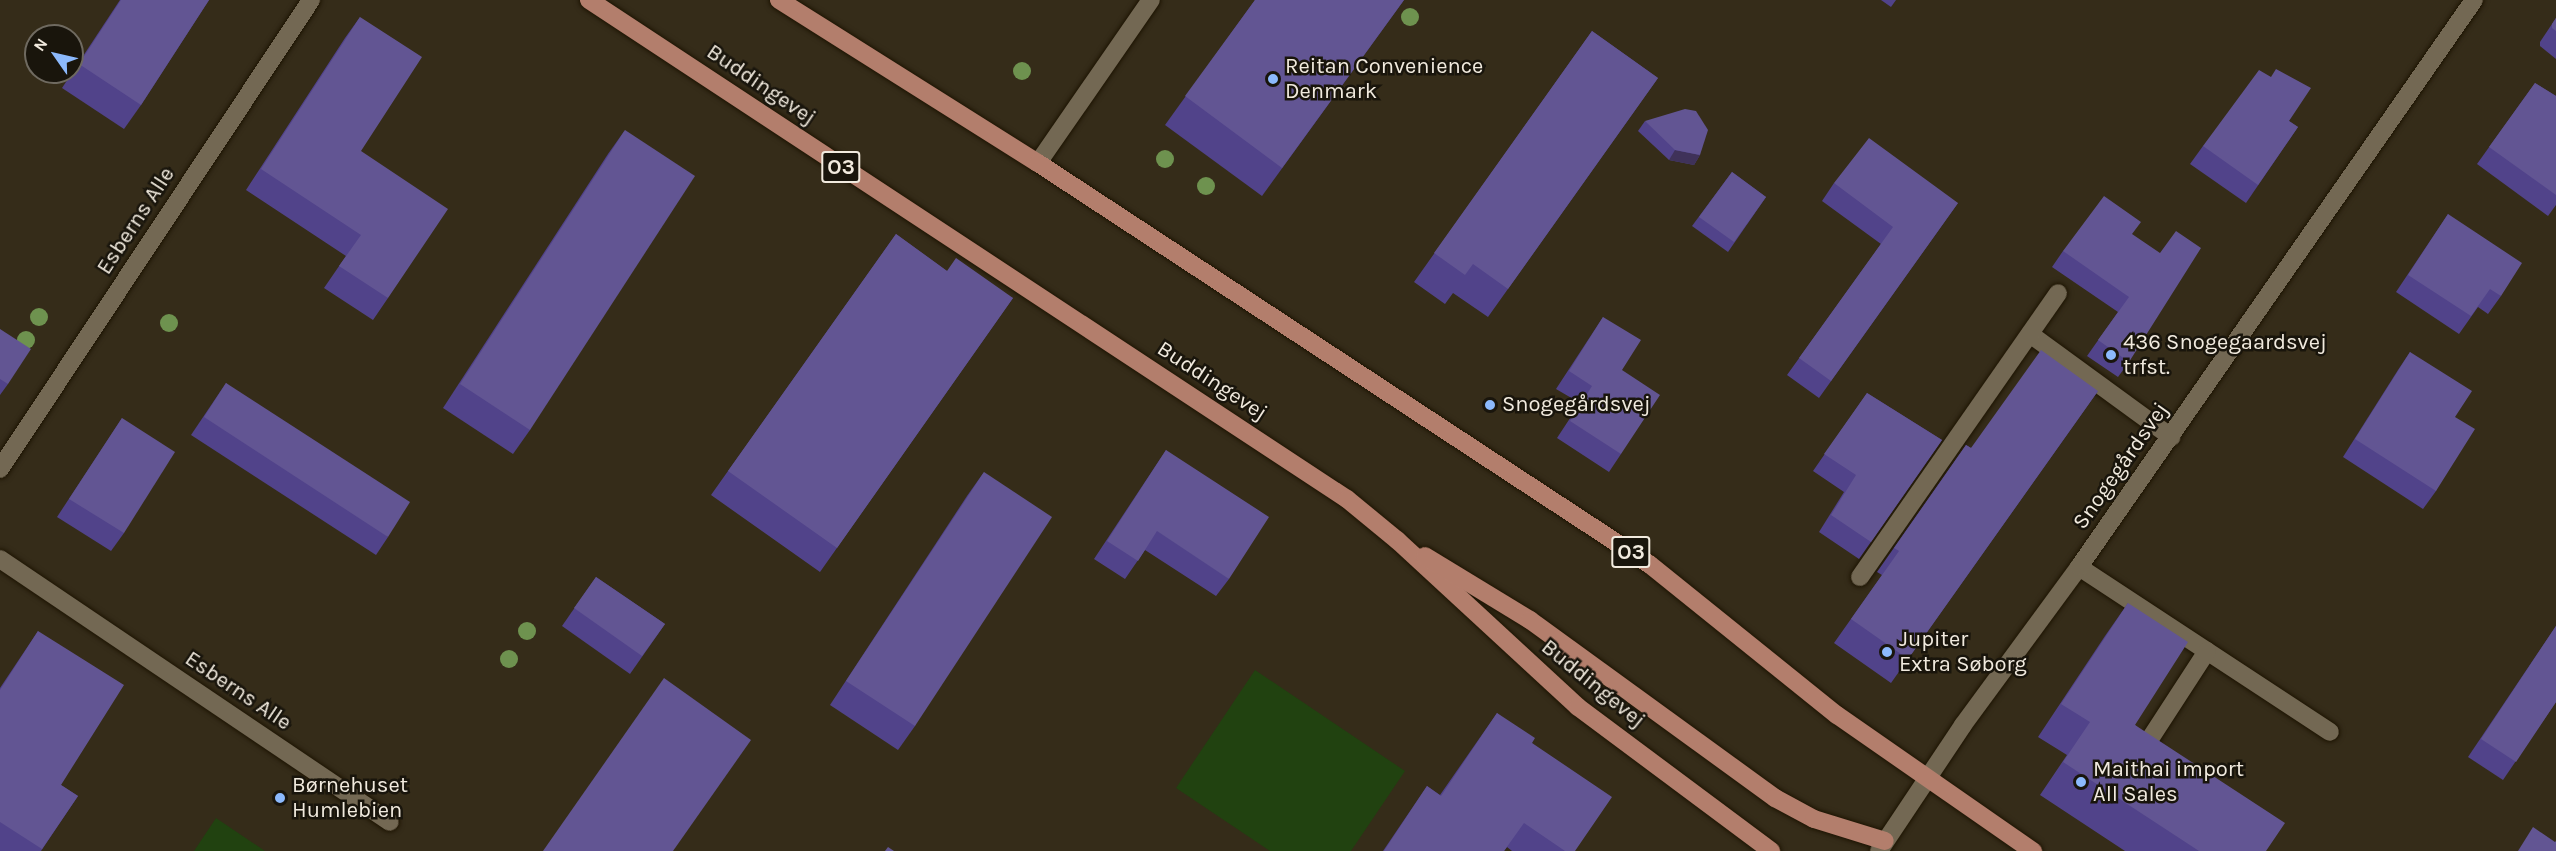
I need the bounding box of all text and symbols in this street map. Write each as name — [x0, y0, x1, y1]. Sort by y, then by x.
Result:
north arrow — [24, 24, 84, 84]
text: N — [29, 35, 51, 55]
street label: Buddingevej — [701, 39, 821, 131]
place label: Reitan Convenience Denmark — [1285, 53, 1483, 104]
marker: Reitan Convenience Denmark — [1266, 72, 1280, 86]
road number: O3 — [820, 149, 862, 185]
street label: Esberns Alle — [92, 162, 180, 280]
place label: 436 Snogegaardsvej trfst. — [2123, 329, 2327, 380]
street label: Buddingevej — [1152, 336, 1272, 426]
marker: 436 Snogegaardsvej trfst. — [2104, 348, 2118, 362]
place label: Snogegårdsvej — [1502, 392, 1651, 418]
marker: Snogegårdsvej — [1483, 398, 1497, 412]
street label: Snogegårdsvej — [2068, 398, 2174, 534]
road number: O3 — [1610, 534, 1652, 570]
place label: Jupiter Extra Søborg — [1899, 626, 2027, 678]
street label: Buddingevej — [1536, 634, 1650, 734]
marker: Jupiter Extra Søborg — [1880, 645, 1894, 659]
street label: Esberns Alle — [180, 646, 296, 736]
place label: Maithai import All Sales — [2093, 756, 2244, 807]
place label: Børnehuset Humlebien — [292, 772, 408, 824]
marker: Maithai import All Sales — [2074, 775, 2088, 789]
marker: Børnehuset Humlebien — [273, 791, 287, 805]

